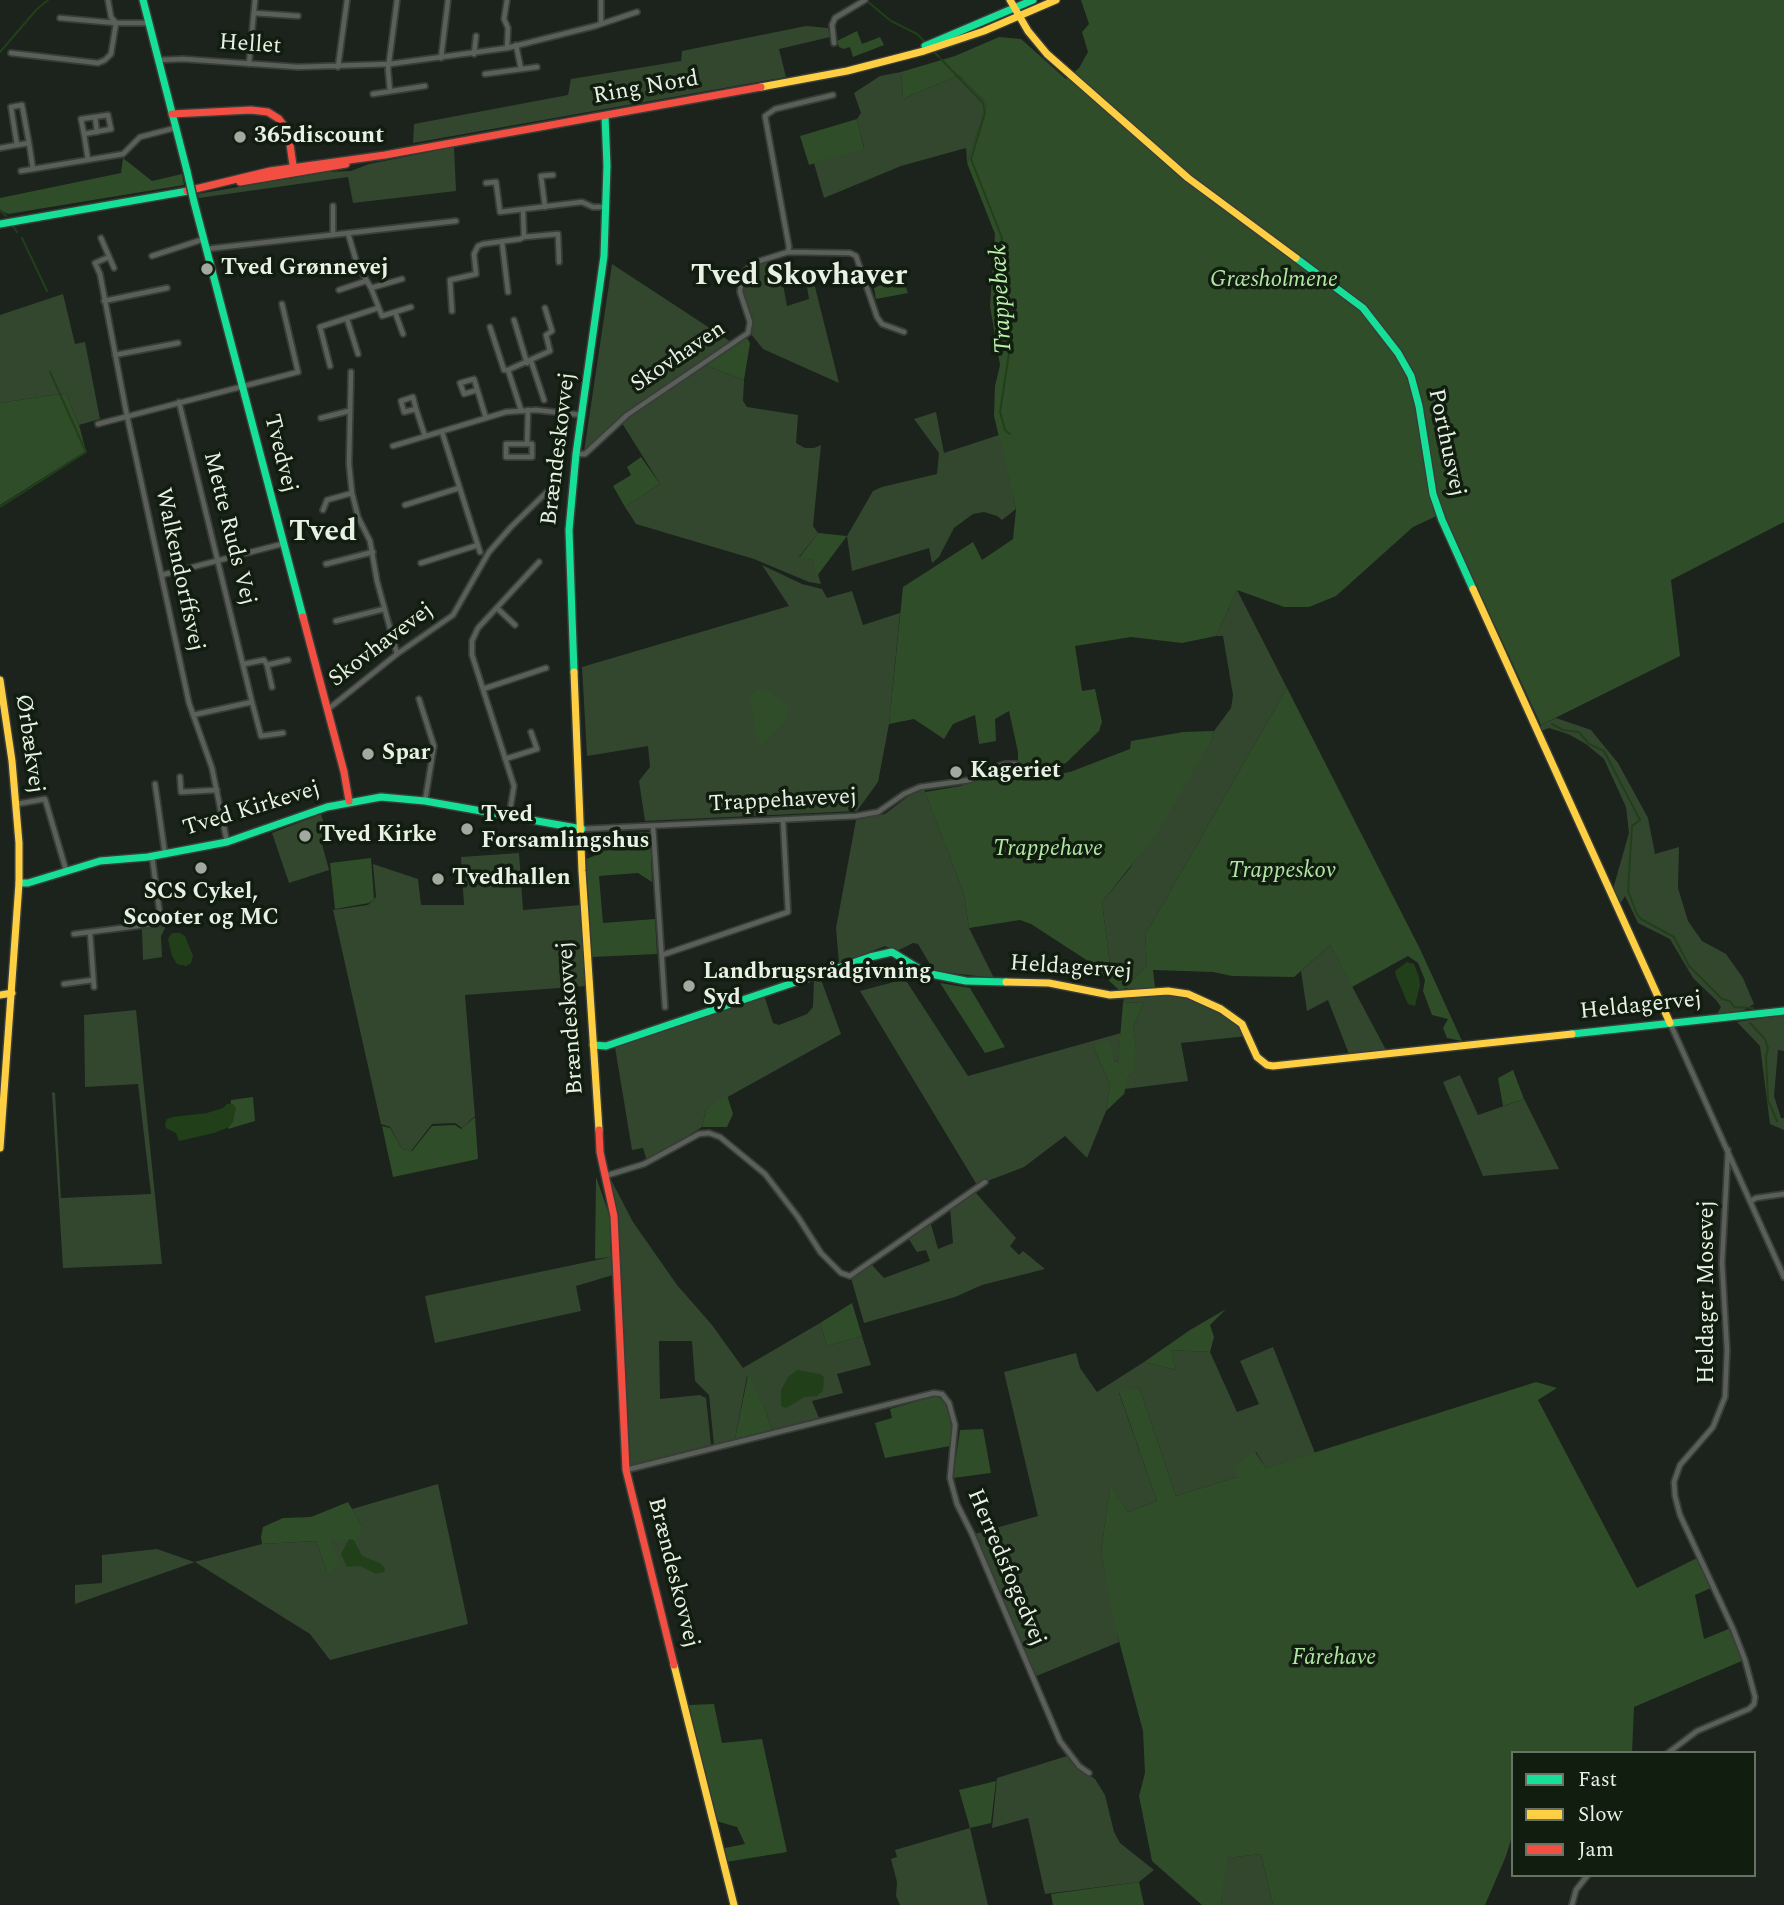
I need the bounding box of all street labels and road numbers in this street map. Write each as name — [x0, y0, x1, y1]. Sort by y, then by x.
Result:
street label: Hellet — [218, 30, 282, 62]
street label: Ring Nord — [591, 66, 701, 112]
street label: Skovhaven — [626, 316, 732, 400]
street label: Brændeskovvej — [537, 371, 583, 527]
street label: Porthusvej — [1420, 387, 1470, 499]
street label: Tvedvej — [256, 412, 302, 496]
street label: Mette Ruds Vej — [196, 449, 260, 609]
street label: Walkendorffsvej — [147, 486, 209, 654]
street label: Skovhavevej — [324, 598, 440, 694]
street label: Ørbækvej — [7, 693, 49, 795]
street label: Tved Kirkevej — [180, 776, 324, 844]
street label: Trappehavevej — [708, 784, 858, 820]
street label: Brændeskovvej — [553, 940, 591, 1096]
street label: Heldagervej — [1009, 951, 1133, 987]
street label: Heldagervej — [1579, 987, 1703, 1027]
street label: Heldager Mosevej — [1694, 1200, 1722, 1384]
street label: Herredsfogedvej — [959, 1485, 1051, 1651]
street label: Brændeskovvej — [640, 1495, 704, 1651]

